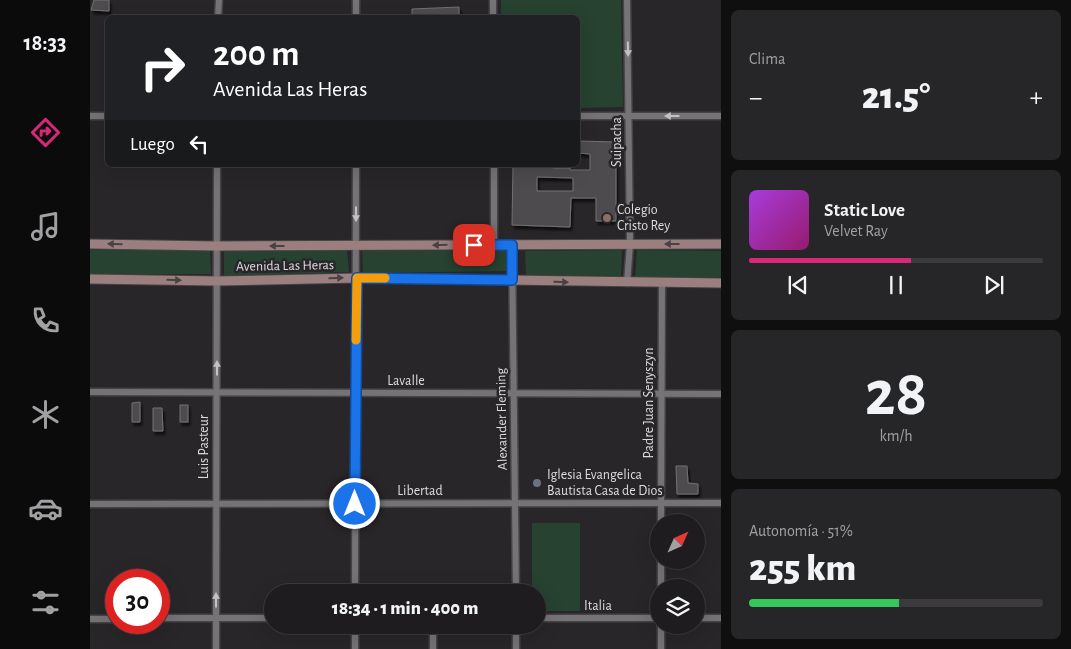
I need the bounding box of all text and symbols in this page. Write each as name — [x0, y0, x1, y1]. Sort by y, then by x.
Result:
text: 18:33 — [24, 32, 66, 54]
icon: right — [130, 35, 195, 100]
text: 200 m — [213, 37, 300, 72]
one-way arrow — [624, 41, 632, 57]
text: Clima — [749, 51, 785, 67]
text: Avenida Las Heras — [213, 78, 367, 100]
text: 21.5° — [862, 78, 930, 116]
text: − — [749, 84, 762, 112]
text: + — [1030, 84, 1043, 112]
one-way arrow — [664, 112, 680, 120]
icon: directions — [28, 115, 63, 150]
street label: Suipacha — [610, 117, 624, 167]
icon: left — [185, 130, 213, 158]
text: Luego — [130, 135, 175, 154]
text: Static Love — [824, 201, 905, 220]
place label: Colegio Cristo Rey — [617, 203, 670, 233]
one-way arrow — [352, 206, 360, 222]
icon: music — [28, 209, 63, 244]
marker: Colegio Cristo Rey — [601, 212, 613, 224]
text: Velvet Ray — [824, 223, 888, 239]
pin — [453, 224, 495, 266]
icon: arrive — [460, 231, 488, 259]
one-way arrow — [107, 240, 123, 248]
one-way arrow — [664, 240, 680, 248]
one-way arrow — [432, 241, 448, 249]
one-way arrow — [269, 242, 285, 250]
street label: Avenida Las Heras — [236, 258, 334, 274]
icon: previous — [784, 271, 812, 299]
icon: pause — [882, 271, 910, 299]
icon: next — [980, 271, 1008, 299]
one-way arrow — [328, 274, 344, 282]
one-way arrow — [166, 276, 182, 284]
one-way arrow — [553, 278, 569, 286]
icon: phone — [28, 303, 63, 338]
street label: Padre Juan Senyszyn — [642, 348, 656, 458]
one-way arrow — [213, 360, 221, 376]
text: 28 — [865, 362, 927, 427]
street label: Alexander Fleming — [494, 367, 510, 470]
street label: Lavalle — [387, 374, 425, 388]
icon: climate — [28, 397, 63, 432]
street label: Luis Pasteur — [197, 414, 211, 479]
text: km/h — [879, 428, 913, 444]
place label: Iglesia Evangelica Bautista Casa de Dios — [547, 468, 663, 498]
position arrow — [328, 477, 380, 529]
marker: Iglesia Evangelica Bautista Casa de Dios — [531, 477, 543, 489]
street label: Libertad — [397, 484, 443, 498]
icon: car — [28, 491, 63, 526]
north arrow — [650, 514, 705, 569]
map controls — [650, 514, 705, 634]
text: Autonomía · 51% — [749, 523, 853, 539]
text: 255 km — [749, 550, 856, 588]
speed limit sign: 30 — [105, 569, 170, 634]
button: layers — [650, 579, 705, 634]
icon: filters — [28, 585, 63, 620]
one-way arrow — [212, 592, 220, 608]
text: 18:34 · 1 min · 400 m — [332, 599, 478, 618]
street label: Italia — [584, 599, 612, 613]

